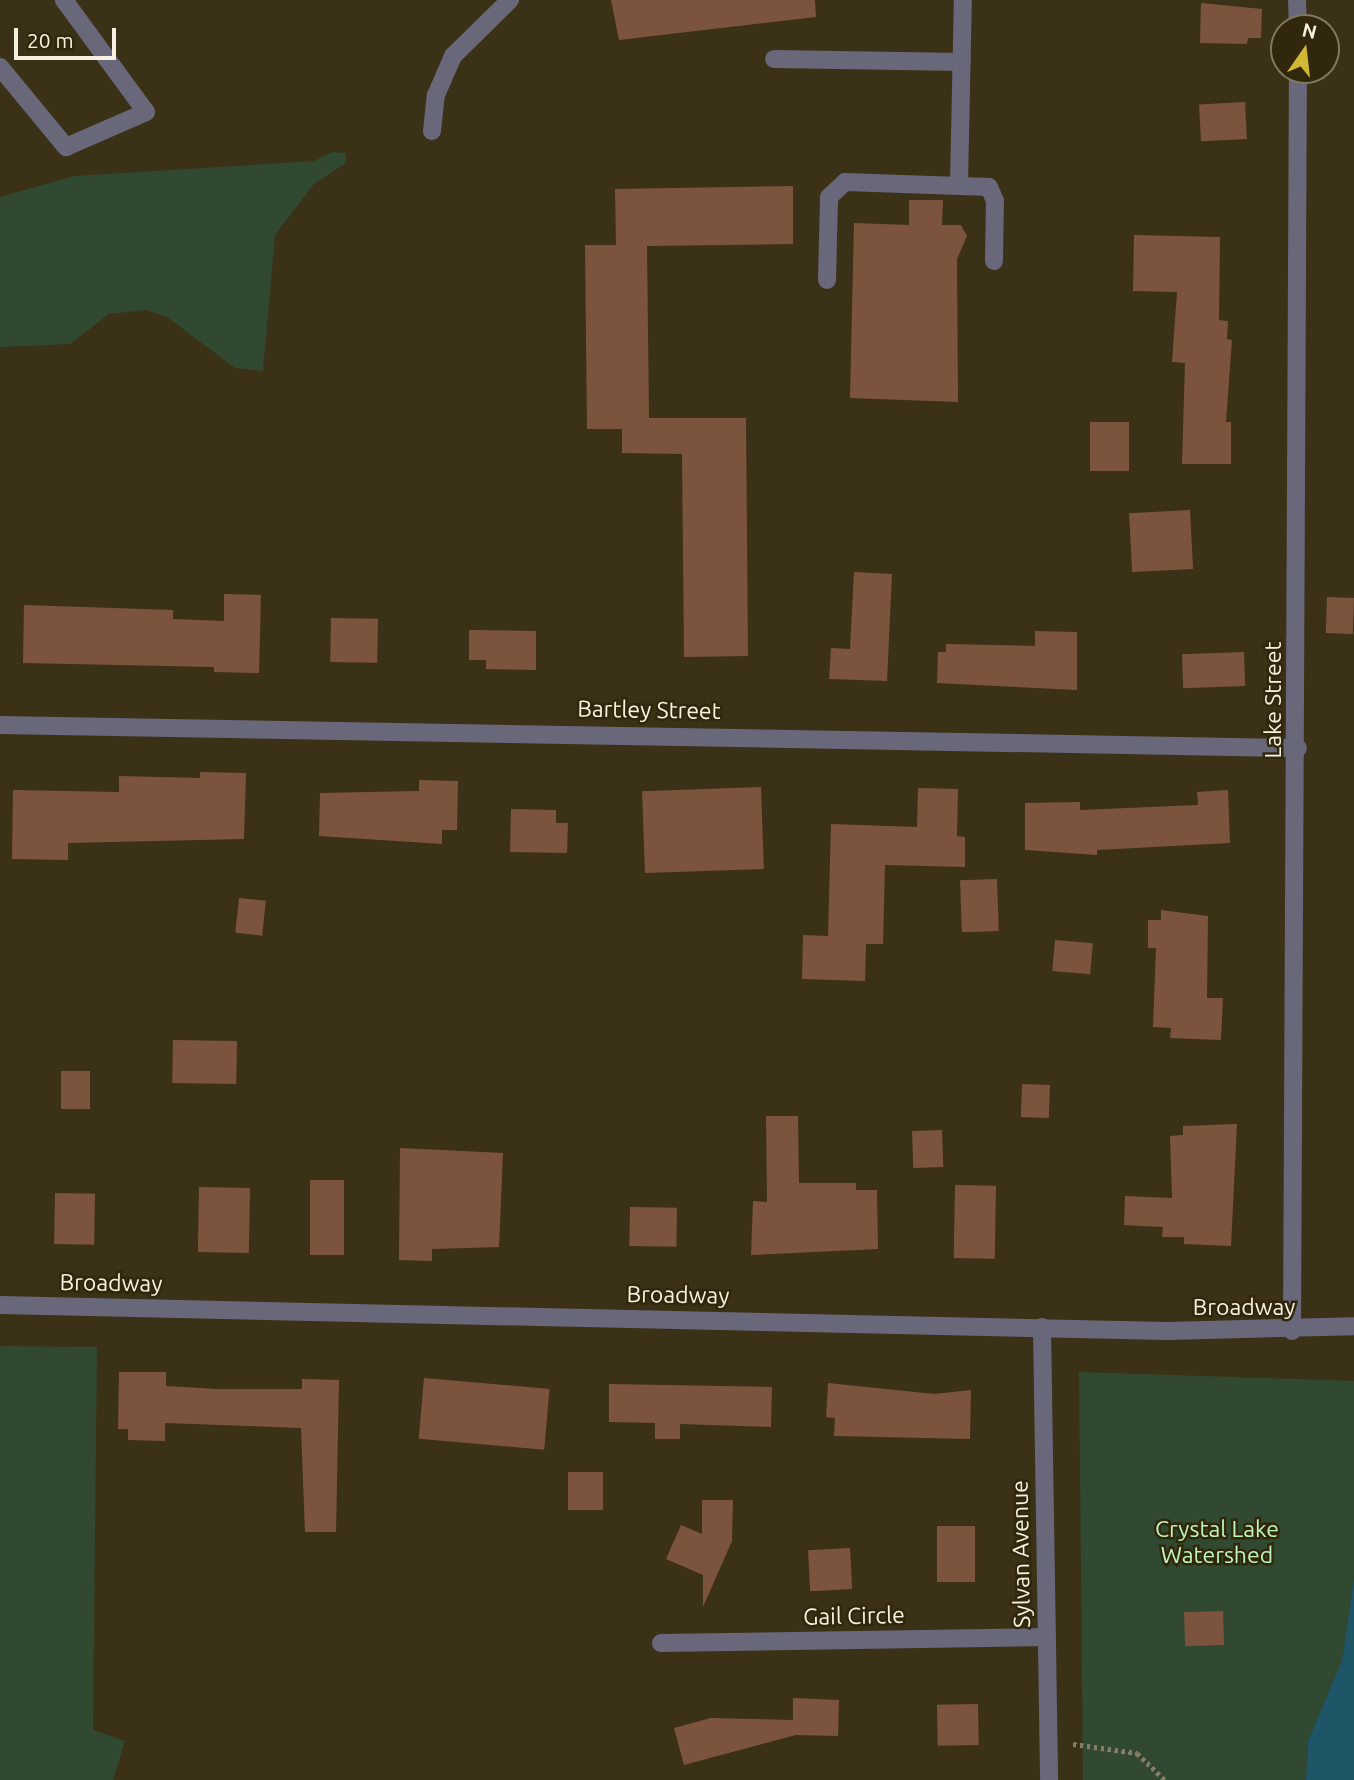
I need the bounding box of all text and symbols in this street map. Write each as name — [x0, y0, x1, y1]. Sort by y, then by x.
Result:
scale bar — [18, 14, 119, 58]
north arrow — [1270, 14, 1340, 84]
text: N — [1300, 18, 1319, 43]
text: 20 m — [27, 28, 74, 52]
street label: Lake Street — [1259, 642, 1287, 758]
street label: Bartley Street — [577, 695, 721, 725]
street label: Broadway — [59, 1268, 163, 1298]
street label: Broadway — [626, 1280, 730, 1310]
street label: Broadway — [1193, 1293, 1295, 1321]
street label: Sylvan Avenue — [1006, 1480, 1036, 1628]
park label: Crystal Lake Watershed — [1155, 1515, 1279, 1569]
street label: Gail Circle — [803, 1601, 905, 1631]

